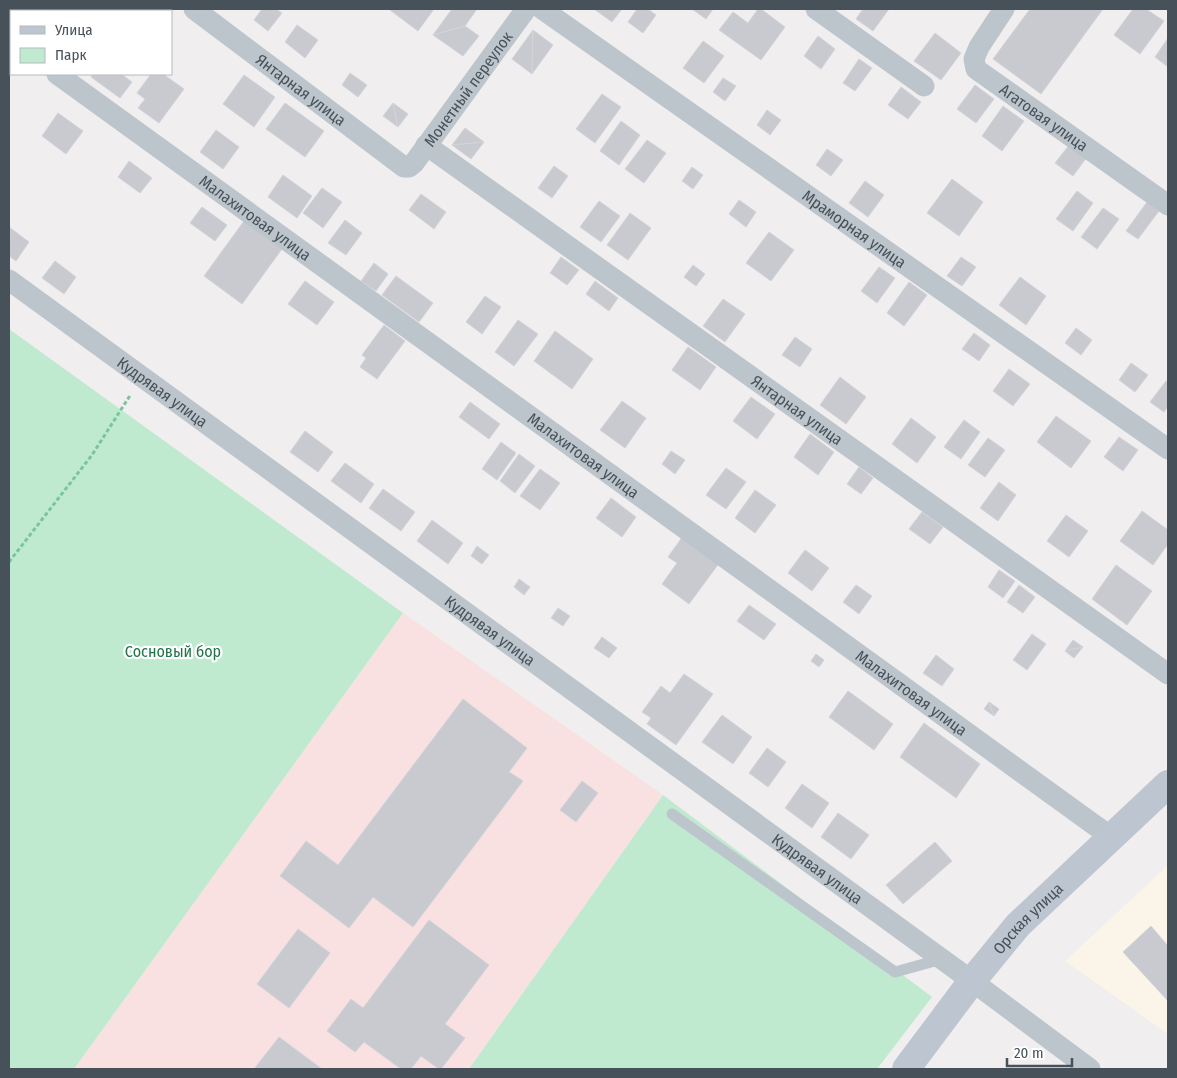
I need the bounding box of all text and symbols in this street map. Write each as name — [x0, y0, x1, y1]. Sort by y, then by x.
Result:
legend — [10, 10, 172, 75]
text: Улица — [54, 21, 93, 39]
street label: Монетный переулок — [420, 27, 517, 150]
text: Парк — [55, 46, 86, 64]
street label: Янтарная улица — [252, 50, 350, 130]
street label: Агатовая улица — [996, 80, 1092, 155]
street label: Малахитовая улица — [196, 171, 315, 265]
street label: Мраморная улица — [799, 186, 910, 272]
street label: Кудрявая улица — [113, 353, 211, 432]
street label: Янтарная улица — [748, 371, 847, 449]
street label: Малахитовая улица — [524, 409, 643, 502]
street label: Кудрявая улица — [441, 591, 539, 670]
park label: Сосновый бор — [125, 642, 221, 661]
street label: Малахитовая улица — [852, 646, 971, 740]
street label: Кудрявая улица — [768, 830, 866, 908]
street label: Орская улица — [989, 879, 1067, 958]
scale bar — [1007, 1036, 1072, 1068]
text: 20 m — [1014, 1044, 1044, 1062]

